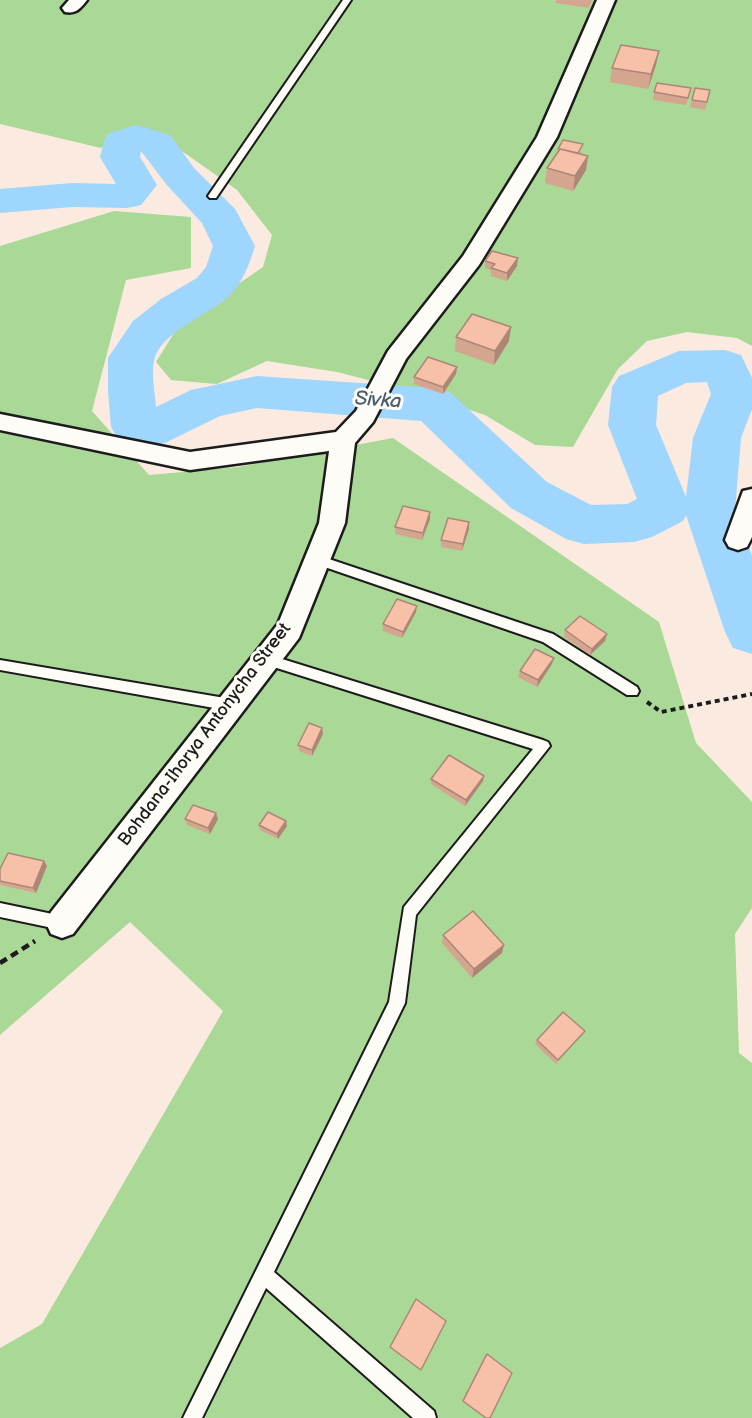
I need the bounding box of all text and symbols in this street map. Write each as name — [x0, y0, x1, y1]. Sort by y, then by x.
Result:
water label: Sivka — [354, 387, 402, 415]
street label: Bohdana-Ihorya Antonycha Street — [114, 619, 296, 851]

